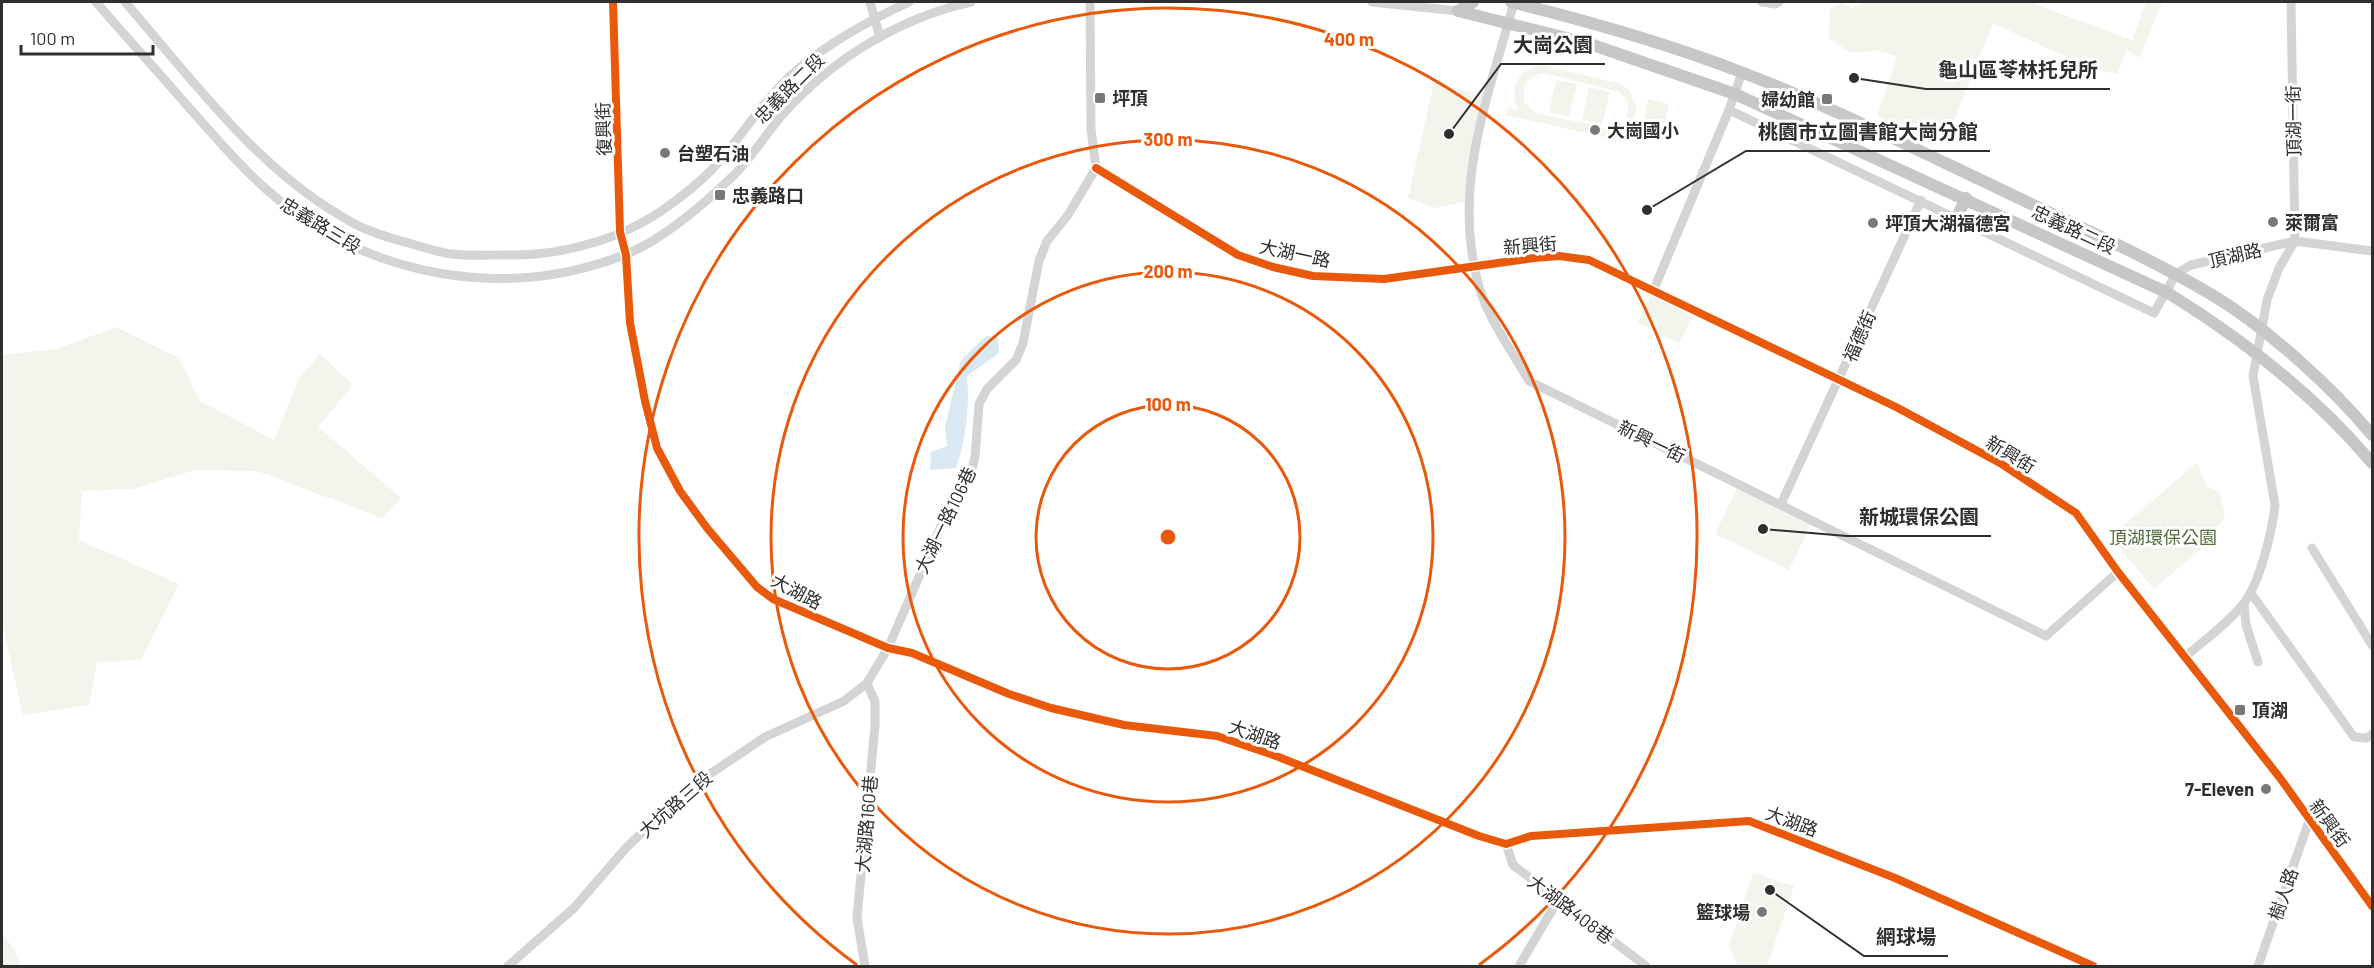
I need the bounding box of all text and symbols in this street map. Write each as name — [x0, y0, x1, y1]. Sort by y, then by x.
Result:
scale bar — [21, 18, 153, 56]
callout: 大崗公園 — [1501, 26, 1605, 64]
text: 100 m — [30, 27, 75, 49]
text: 400 m — [1324, 28, 1374, 50]
text: 大崗公園 — [1513, 32, 1593, 56]
street label: 忠義路二段 — [749, 48, 829, 128]
callout: 龜山區苓林托兒所 — [1926, 51, 2110, 89]
text: 龜山區苓林托兒所 — [1938, 57, 2098, 81]
street label: 頂湖一街 — [2281, 85, 2305, 157]
place label: 坪頂 — [1112, 87, 1148, 109]
place label: 婦幼館 — [1761, 88, 1815, 110]
marker: 坪頂 — [1093, 91, 1107, 105]
marker: 婦幼館 — [1820, 92, 1834, 106]
street label: 復興街 — [591, 102, 615, 156]
callout: 桃園市立圖書館大崗分館 — [1746, 113, 1990, 151]
place label: 大崗國小 — [1607, 119, 1679, 141]
text: 桃園市立圖書館大崗分館 — [1758, 119, 1978, 143]
marker: 大崗國小 — [1588, 123, 1602, 137]
text: 300 m — [1144, 128, 1192, 150]
place label: 台塑石油 — [677, 142, 749, 164]
marker: 台塑石油 — [658, 146, 672, 160]
place label: 忠義路口 — [732, 184, 804, 206]
marker: 忠義路口 — [713, 188, 727, 202]
street label: 忠義路三段 — [277, 192, 365, 258]
street label: 忠義路二段 — [2029, 200, 2119, 258]
place label: 萊爾富 — [2285, 211, 2339, 233]
place label: 坪頂大湖福德宮 — [1885, 212, 2011, 234]
marker: 萊爾富 — [2266, 215, 2280, 229]
marker: 坪頂大湖福德宮 — [1866, 216, 1880, 230]
street label: 新興街 — [1502, 232, 1558, 258]
street label: 大湖一路 — [1257, 235, 1333, 271]
street label: 頂湖路 — [2206, 238, 2264, 272]
text: 200 m — [1143, 260, 1193, 282]
street label: 福德街 — [1838, 307, 1880, 365]
text: 100 m — [1145, 393, 1191, 415]
street label: 新興一街 — [1615, 415, 1689, 467]
street label: 新興街 — [1982, 431, 2040, 477]
street label: 大湖一路106巷 — [910, 463, 980, 577]
callout: 新城環保公園 — [1847, 498, 1991, 536]
text: 新城環保公園 — [1859, 504, 1979, 528]
park label: 頂湖環保公園 — [2109, 526, 2217, 548]
centre of rings — [1158, 527, 1178, 547]
street label: 大湖路 — [768, 569, 826, 613]
place label: 頂湖 — [2252, 699, 2288, 721]
marker: 頂湖 — [2233, 703, 2247, 717]
street label: 大湖路 — [1226, 715, 1284, 753]
street label: 大坑路三段 — [634, 766, 716, 842]
street label: 大湖路160巷 — [851, 774, 881, 874]
place label: 7-Eleven — [2185, 778, 2254, 800]
marker: 7-Eleven — [2259, 782, 2273, 796]
street label: 新興街 — [2305, 795, 2355, 851]
street label: 大湖路 — [1763, 801, 1821, 841]
street label: 樹人路 — [2264, 865, 2302, 923]
street label: 大湖路408巷 — [1524, 870, 1618, 948]
place label: 籃球場 — [1696, 901, 1750, 923]
marker: 籃球場 — [1755, 905, 1769, 919]
callout: 網球場 — [1864, 918, 1948, 956]
text: 網球場 — [1876, 924, 1936, 948]

